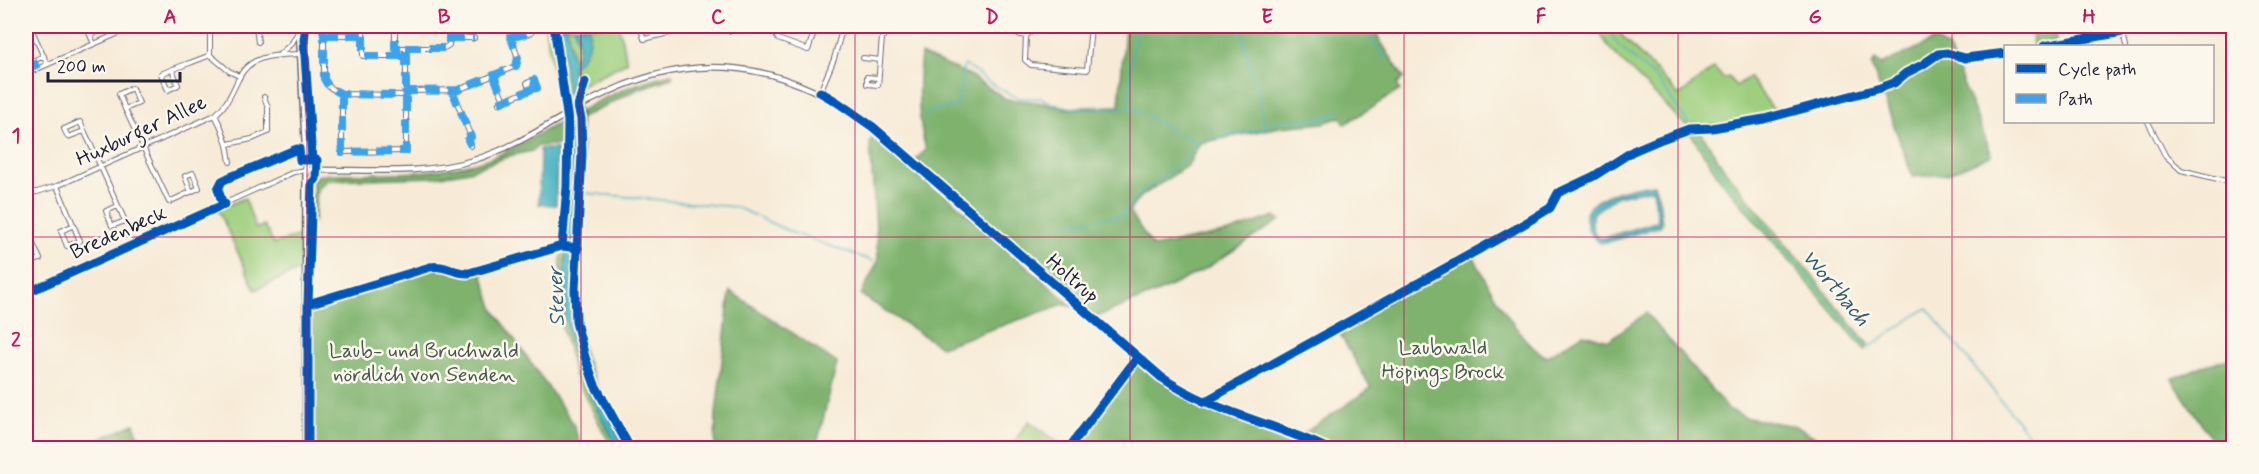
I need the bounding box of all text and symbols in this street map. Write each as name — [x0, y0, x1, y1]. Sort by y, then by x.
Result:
text: A — [163, 4, 177, 31]
text: B — [438, 4, 451, 31]
text: C — [711, 4, 726, 31]
text: D — [985, 4, 999, 31]
text: E — [1261, 4, 1273, 31]
text: F — [1536, 4, 1547, 31]
text: G — [1808, 4, 1822, 31]
text: H — [2082, 4, 2096, 31]
scale bar — [48, 45, 180, 83]
legend — [2004, 45, 2214, 123]
text: 200 m — [57, 55, 106, 79]
text: Cycle path — [2058, 58, 2136, 82]
street label: Huxburger Allee — [71, 88, 212, 175]
text: Path — [2058, 88, 2093, 112]
text: 1 — [12, 123, 20, 150]
street label: Bredenbeck — [66, 199, 171, 267]
water label: Wortbach — [1795, 244, 1876, 333]
street label: Holtrup — [1040, 248, 1105, 310]
water label: Stever — [542, 264, 572, 327]
text: 2 — [11, 327, 21, 354]
park label: Laubwald Höpings Brock — [1382, 334, 1505, 387]
park label: Laub- und Bruchwald nördlich von Senden — [329, 337, 519, 389]

